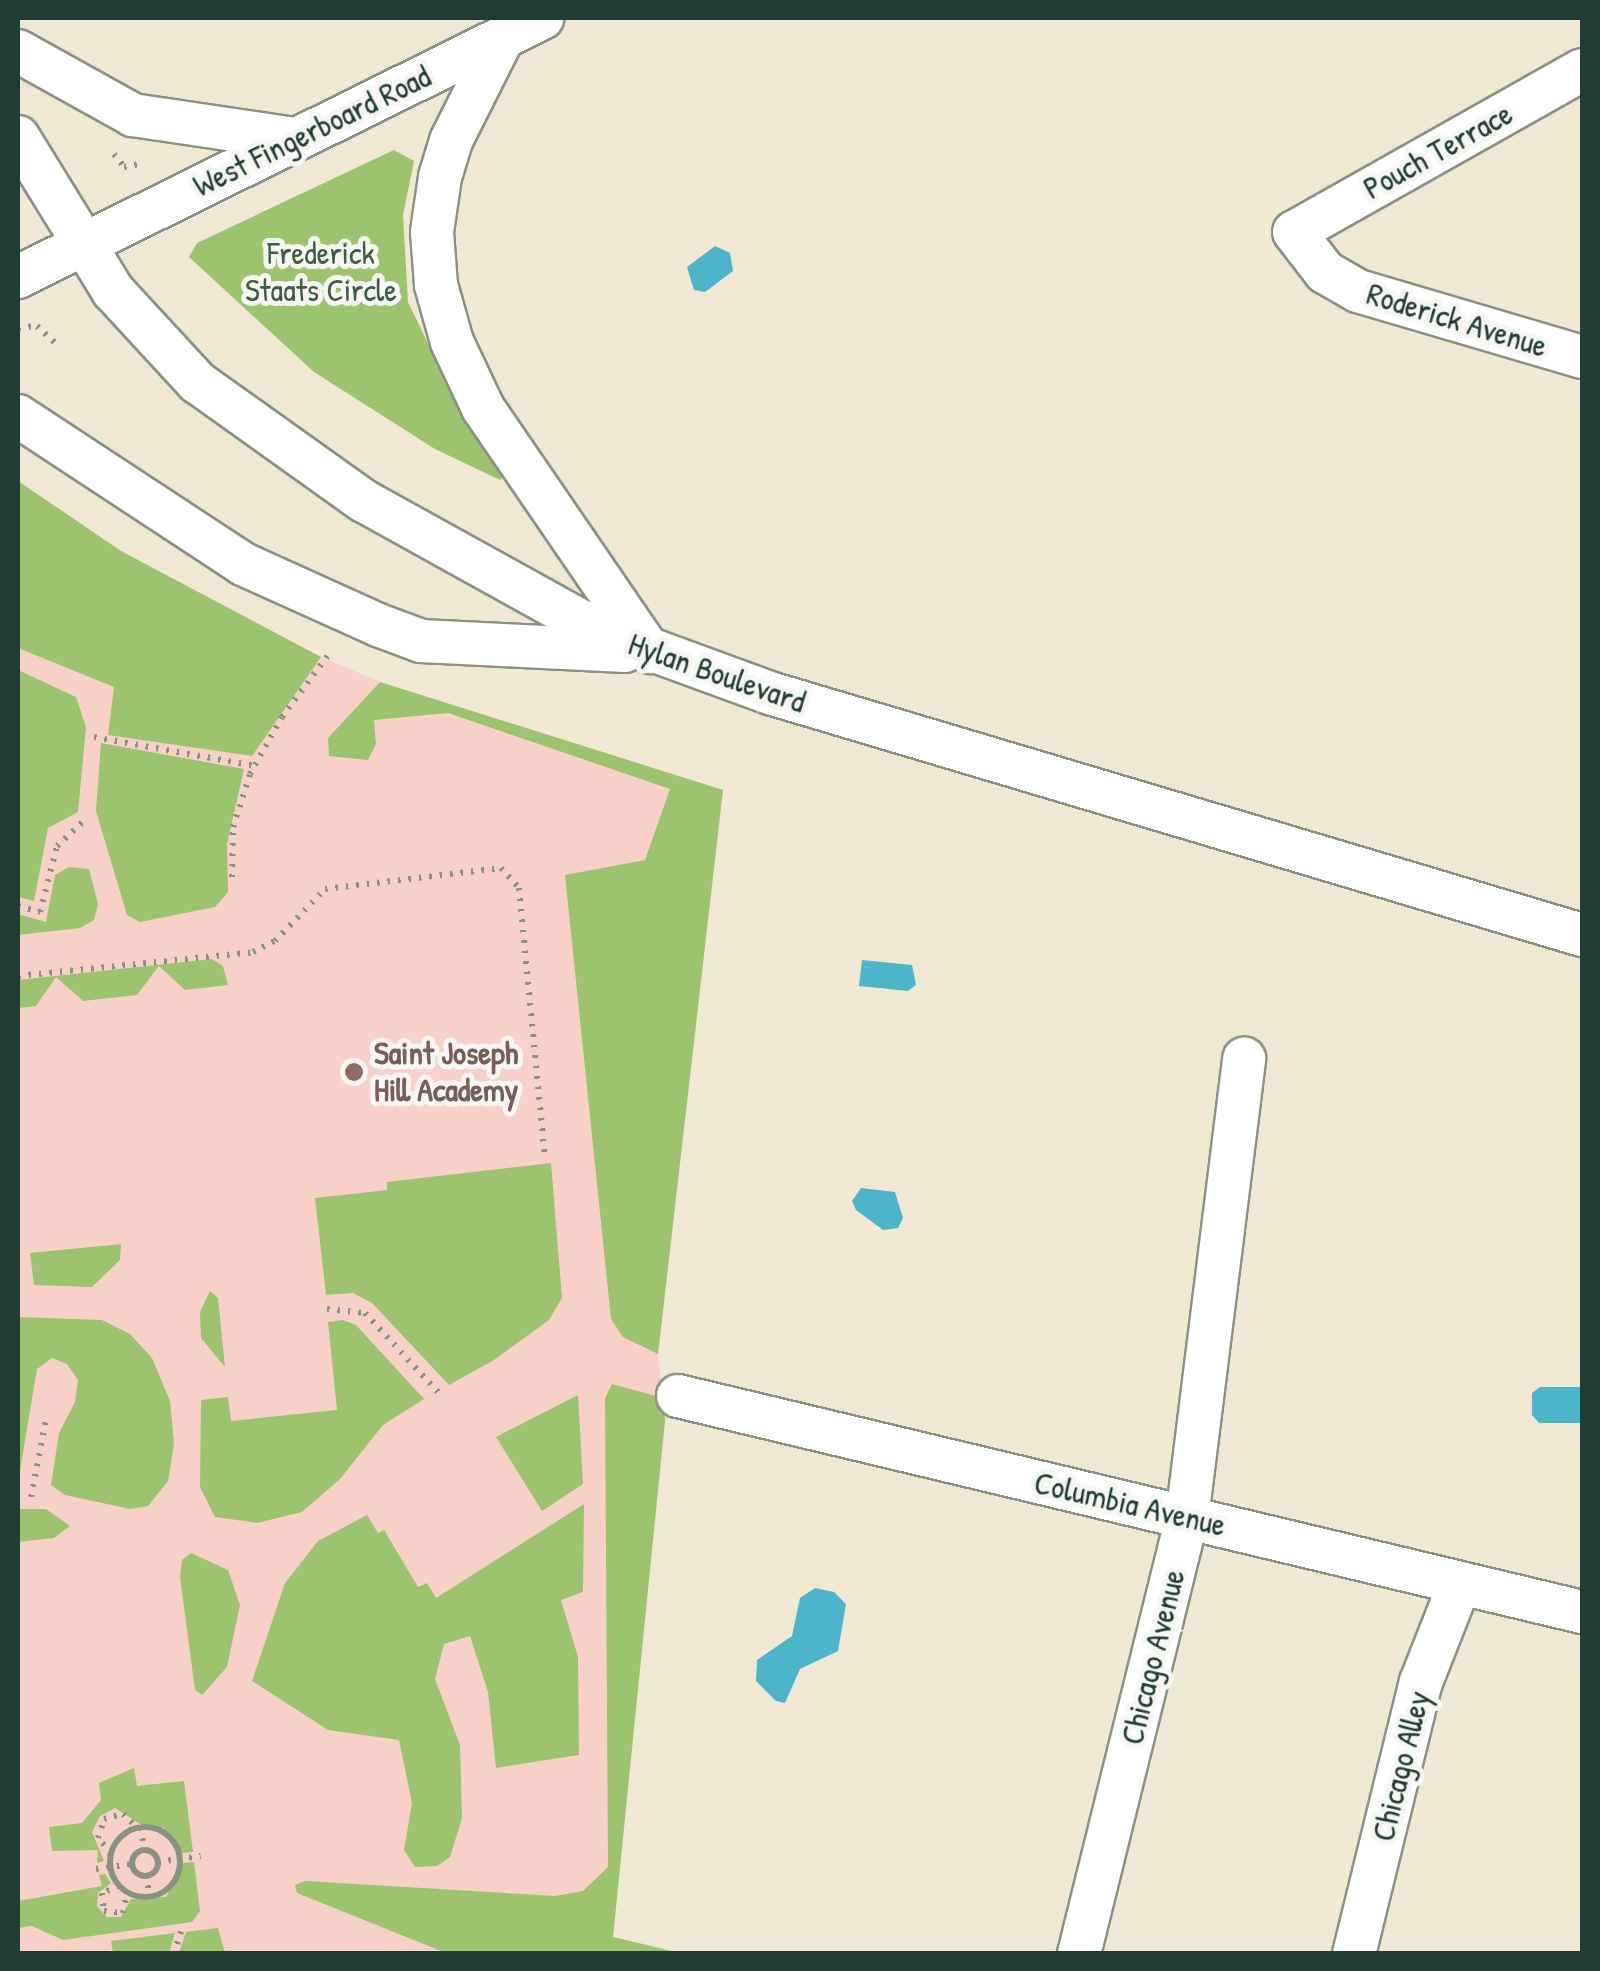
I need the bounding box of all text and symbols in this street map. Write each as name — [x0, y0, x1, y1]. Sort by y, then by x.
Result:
street label: West Fingerboard Road — [187, 57, 437, 205]
street label: Pouch Terrace — [1357, 94, 1519, 208]
park label: Frederick Staats Circle — [245, 235, 397, 310]
street label: Roderick Avenue — [1362, 274, 1552, 366]
street label: Hylan Boulevard — [623, 625, 811, 721]
place label: Saint Joseph Hill Academy — [374, 1035, 518, 1110]
marker: Saint Joseph Hill Academy — [343, 1061, 365, 1083]
street label: Columbia Avenue — [1031, 1463, 1229, 1545]
street label: Chicago Avenue — [1113, 1566, 1193, 1748]
street label: Chicago Alley — [1364, 1687, 1438, 1845]

